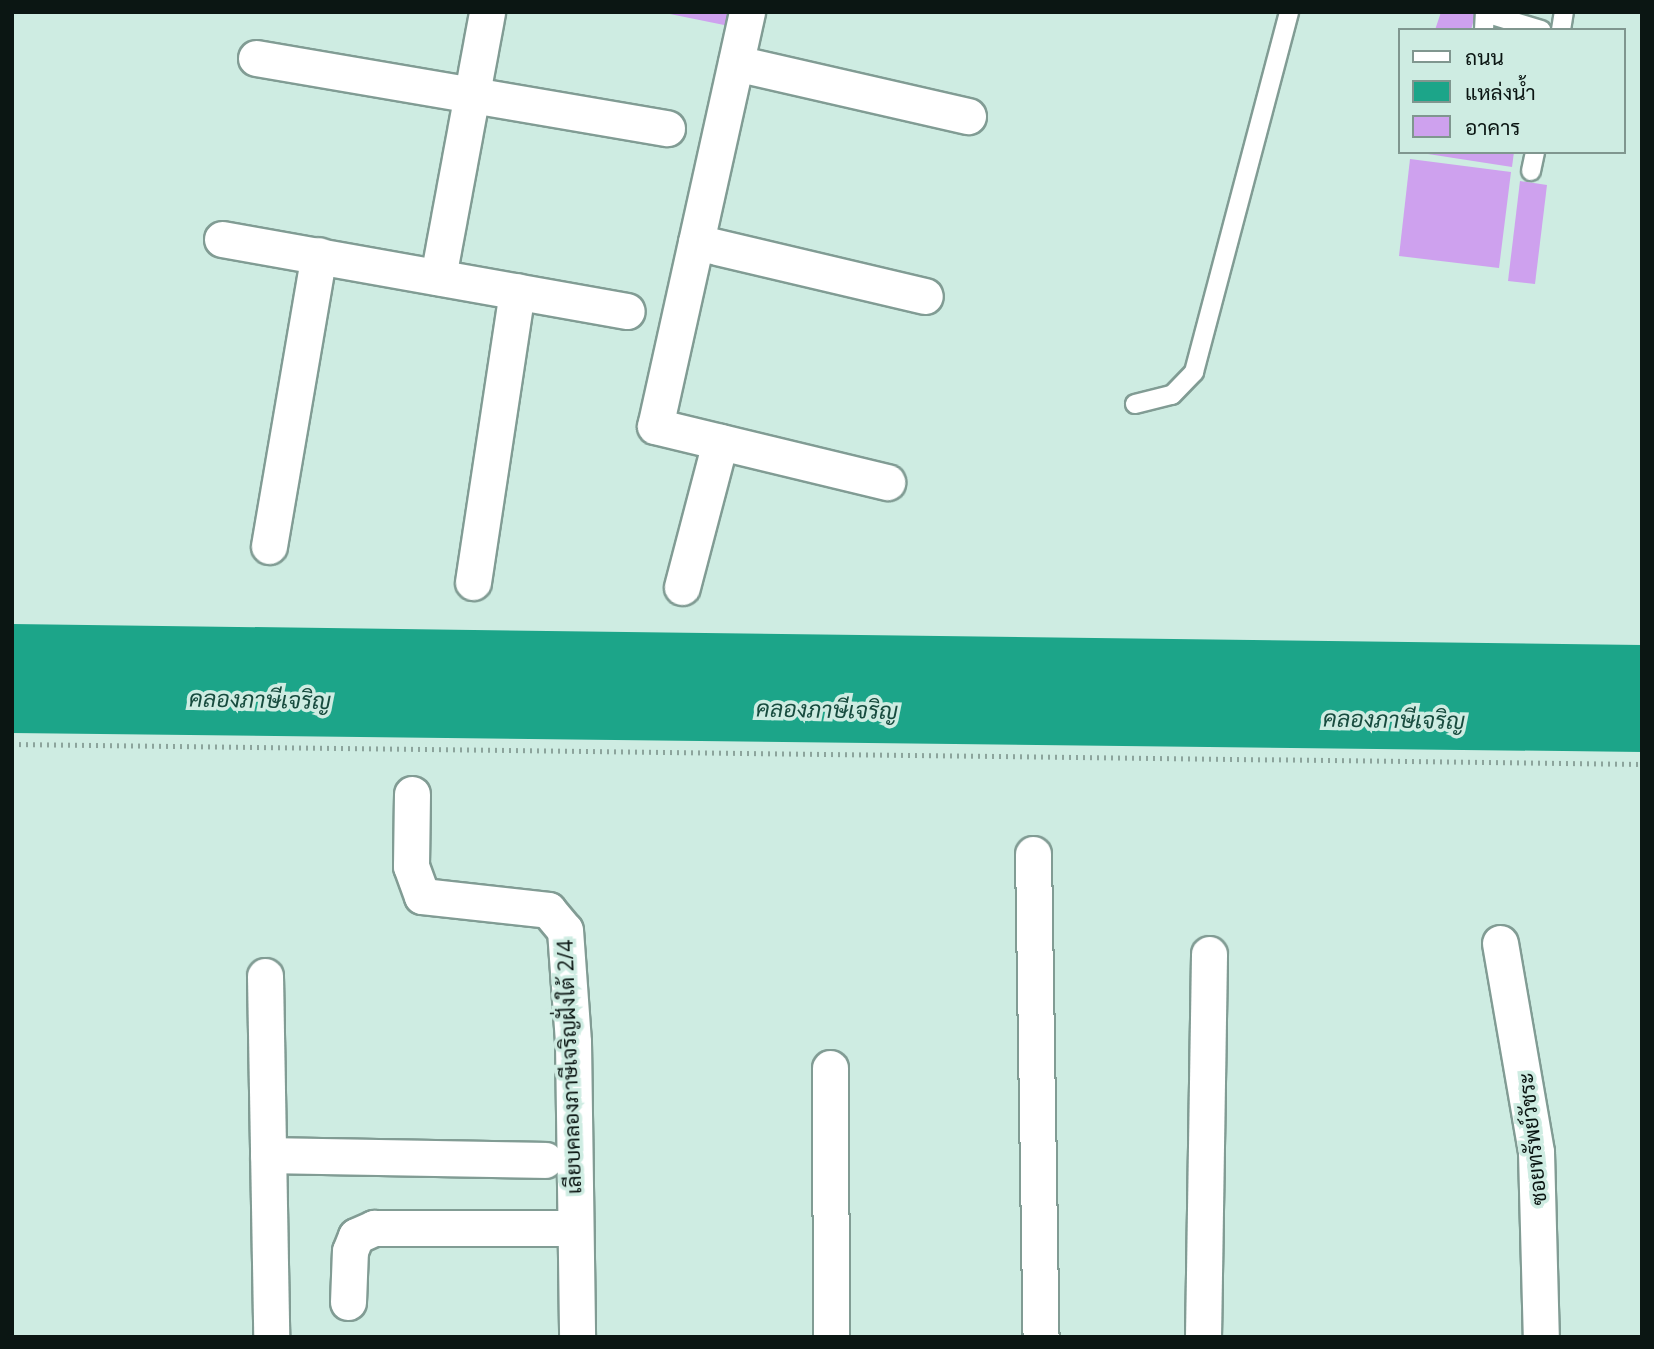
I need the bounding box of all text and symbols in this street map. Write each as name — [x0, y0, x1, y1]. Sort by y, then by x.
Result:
legend — [1398, 28, 1626, 154]
text: ถนน — [1465, 43, 1504, 71]
text: แหล่งน้ำ — [1465, 78, 1536, 106]
text: อาคาร — [1465, 113, 1521, 141]
water label: คลองภาษีเจริญ — [189, 684, 331, 714]
water label: คลองภาษีเจริญ — [756, 694, 898, 724]
water label: คลองภาษีเจริญ — [1323, 704, 1465, 734]
street label: เลียบคลองภาษีเจริญฝั่งใต้ 2/4 — [552, 939, 586, 1195]
street label: ซอยทรัพย์วัชระ — [1513, 1071, 1551, 1207]

